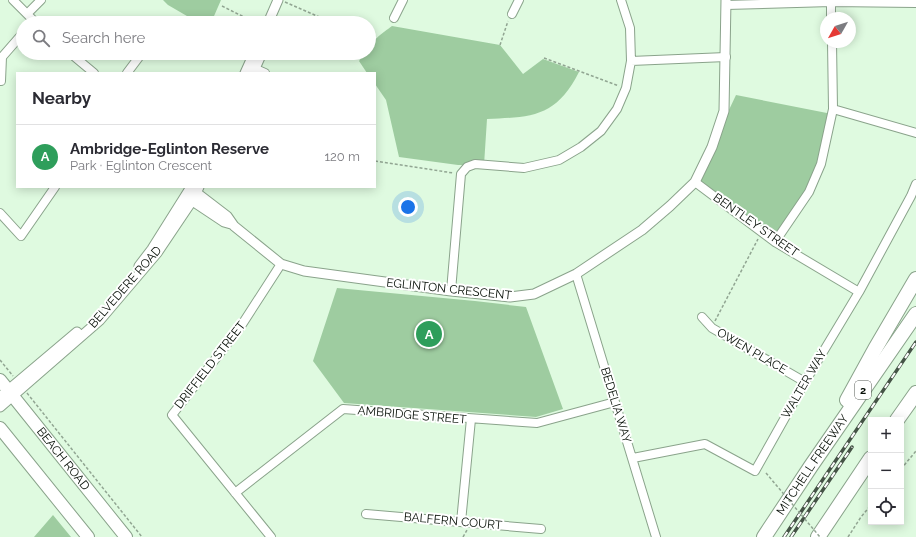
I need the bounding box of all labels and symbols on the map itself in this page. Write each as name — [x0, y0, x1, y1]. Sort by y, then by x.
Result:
north arrow — [820, 12, 856, 48]
street label: BENTLEY STREET — [711, 190, 802, 260]
your location — [398, 197, 418, 217]
street label: BELVEDERE ROAD — [86, 243, 165, 331]
street label: EGLINTON CRESCENT — [386, 275, 513, 303]
street label: DRIFFIELD STREET — [172, 318, 249, 411]
pin: A — [416, 319, 442, 349]
street label: OWEN PLACE — [714, 325, 790, 377]
street label: WALTER WAY — [779, 347, 830, 421]
street label: BEDELIA WAY — [598, 365, 634, 445]
road number: 2 — [855, 381, 871, 399]
street label: AMBRIDGE STREET — [357, 403, 468, 427]
street label: MITCHELL FREEWAY — [774, 412, 851, 518]
street label: BEACH ROAD — [34, 425, 93, 493]
street label: BALFERN COURT — [403, 510, 503, 532]

